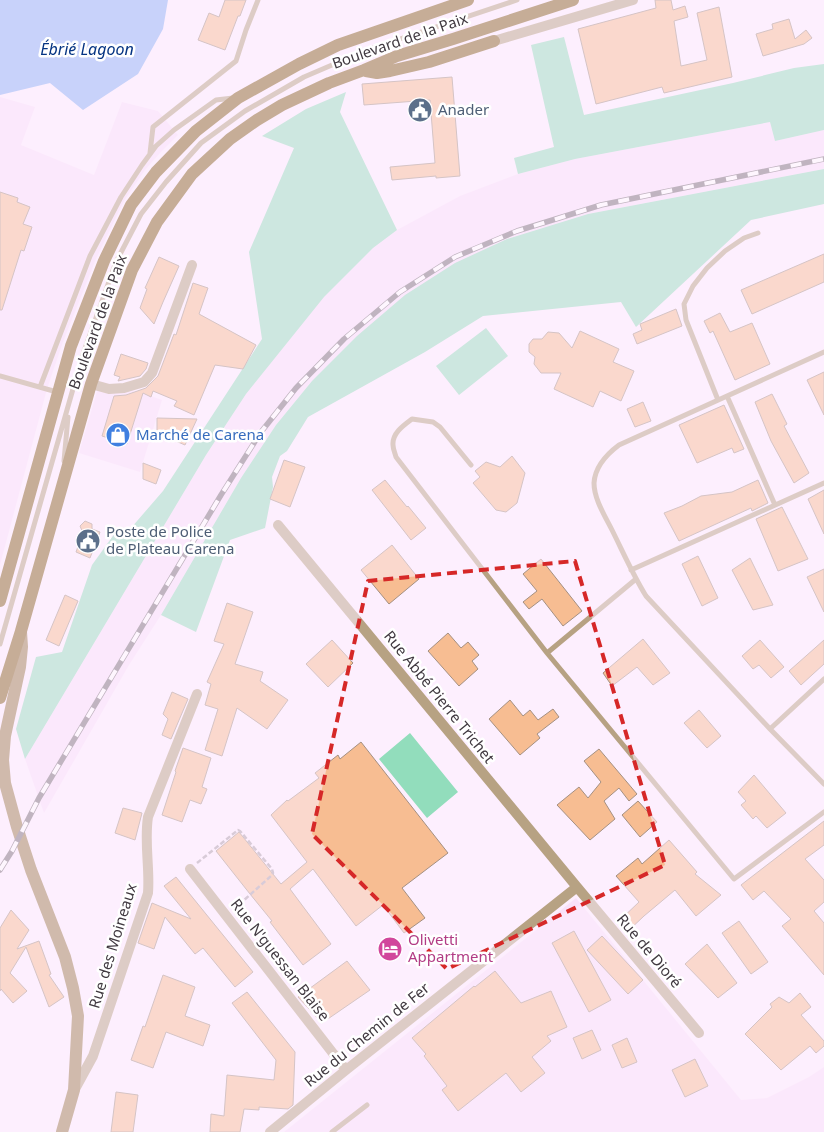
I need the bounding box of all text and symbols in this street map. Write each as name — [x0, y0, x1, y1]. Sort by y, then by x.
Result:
street label: Boulevard de la Paix — [329, 7, 470, 73]
water label: Ébrié Lagoon — [40, 38, 134, 60]
public building icon: Anader — [407, 97, 433, 123]
place label: Anader — [438, 99, 489, 119]
street label: Boulevard de la Paix — [63, 251, 131, 392]
shop icon: Marché de Carena — [105, 422, 131, 448]
place label: Marché de Carena — [136, 424, 264, 444]
place label: Poste de Police de Plateau Carena — [106, 521, 234, 558]
public building icon: Poste de Police de Plateau Carena — [75, 528, 101, 554]
street label: Rue Abbé Pierre Trichet — [380, 626, 500, 767]
street label: Rue des Moineaux — [84, 881, 141, 1011]
street label: Rue N'guessan Blaise — [227, 894, 335, 1025]
street label: Rue de Dioré — [613, 909, 687, 992]
place label: Olivetti Appartment — [408, 929, 494, 966]
hotel icon: Olivetti Appartment — [377, 936, 403, 962]
street label: Rue du Chemin de Fer — [300, 977, 433, 1091]

